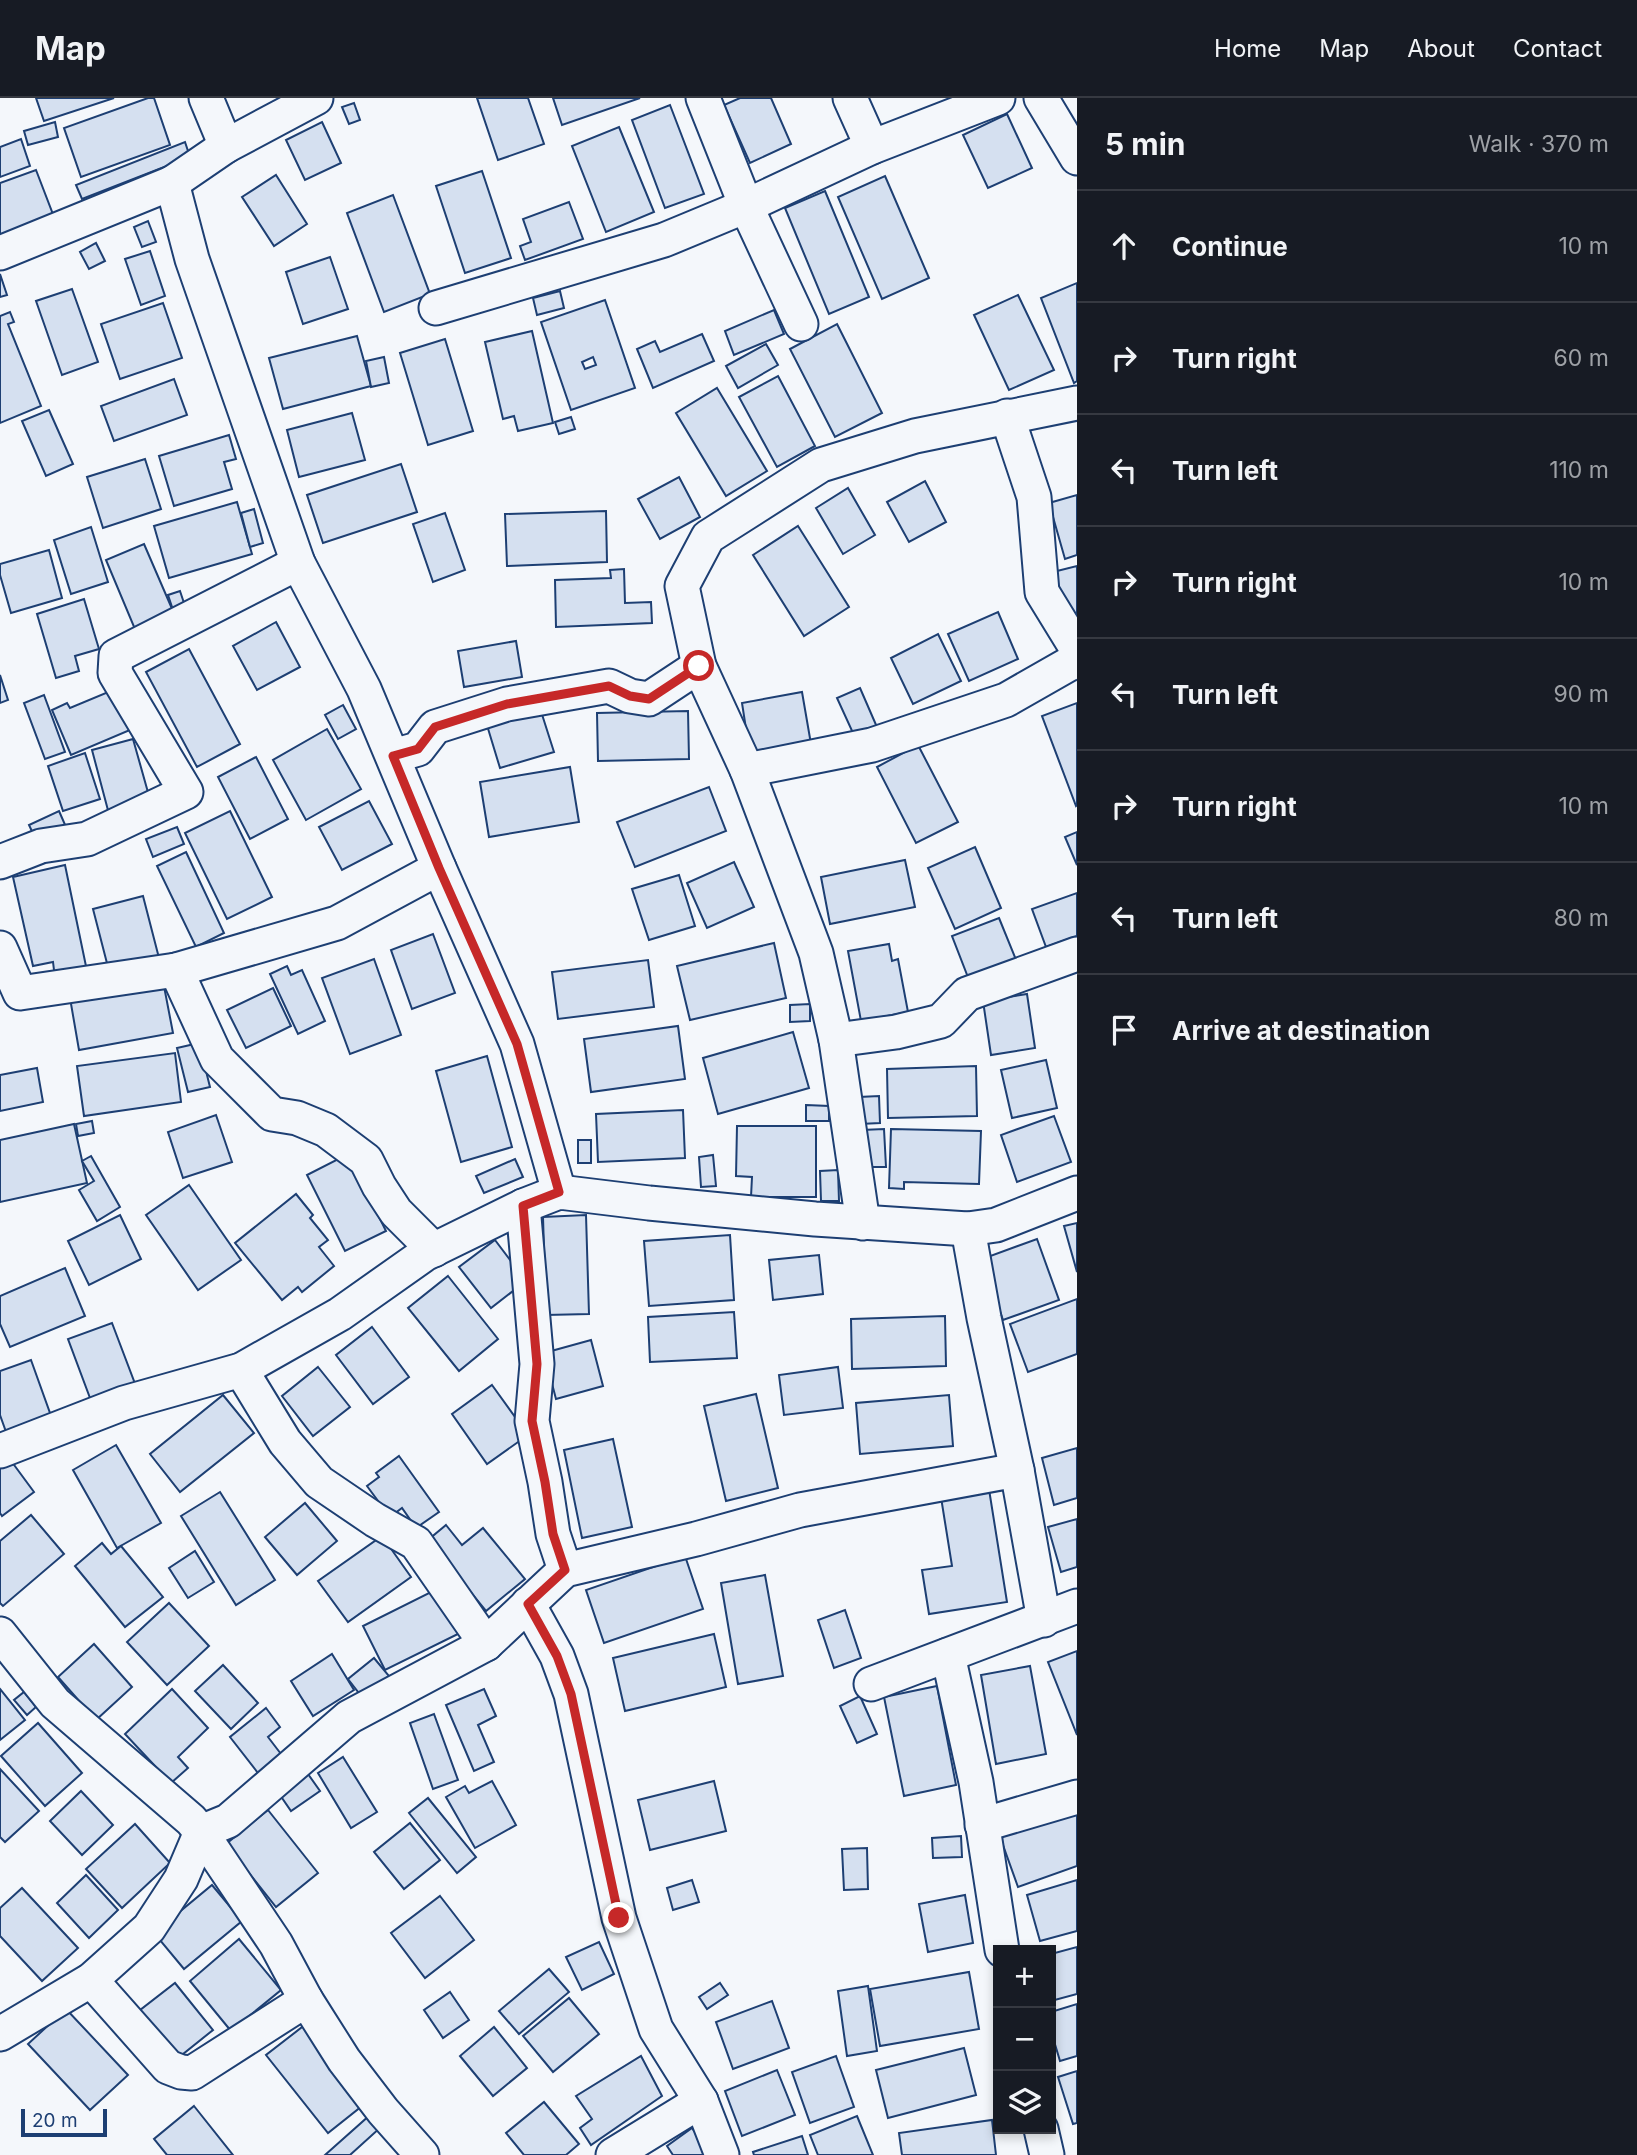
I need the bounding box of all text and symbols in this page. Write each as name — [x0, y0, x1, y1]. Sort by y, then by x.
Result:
text: Map — [35, 28, 106, 68]
text: Home — [1214, 34, 1281, 63]
text: Map — [1319, 34, 1369, 63]
text: About — [1407, 34, 1475, 63]
text: Contact — [1513, 34, 1602, 63]
text: 5 min — [1105, 126, 1185, 162]
text: Walk · 370 m — [1469, 130, 1609, 158]
icon: ahead — [1105, 227, 1143, 265]
text: Continue — [1172, 231, 1288, 262]
text: 10 m — [1559, 232, 1609, 260]
icon: right — [1105, 339, 1143, 377]
text: Turn right — [1172, 343, 1297, 374]
text: 60 m — [1554, 344, 1609, 372]
icon: left — [1105, 451, 1143, 489]
text: Turn left — [1172, 455, 1278, 486]
text: 110 m — [1549, 456, 1609, 484]
icon: right — [1105, 563, 1143, 601]
text: Turn right — [1172, 567, 1297, 598]
text: 10 m — [1559, 568, 1609, 596]
route start — [683, 650, 714, 681]
icon: left — [1105, 675, 1143, 713]
text: Turn left — [1172, 679, 1278, 710]
text: 90 m — [1554, 680, 1609, 708]
icon: right — [1105, 787, 1143, 825]
text: Turn right — [1172, 791, 1297, 822]
text: 10 m — [1559, 792, 1609, 820]
icon: left — [1105, 899, 1143, 937]
text: Turn left — [1172, 903, 1278, 934]
text: 80 m — [1554, 904, 1609, 932]
icon: arrive — [1105, 1011, 1143, 1049]
text: Arrive at destination — [1172, 1015, 1431, 1046]
route end — [603, 1902, 634, 1933]
map controls — [993, 1945, 1056, 2134]
button: + — [993, 1945, 1056, 2008]
button: − — [993, 2008, 1056, 2071]
button: layers — [993, 2071, 1056, 2134]
scale bar — [21, 2106, 107, 2138]
text: 20 m — [32, 2109, 78, 2132]

